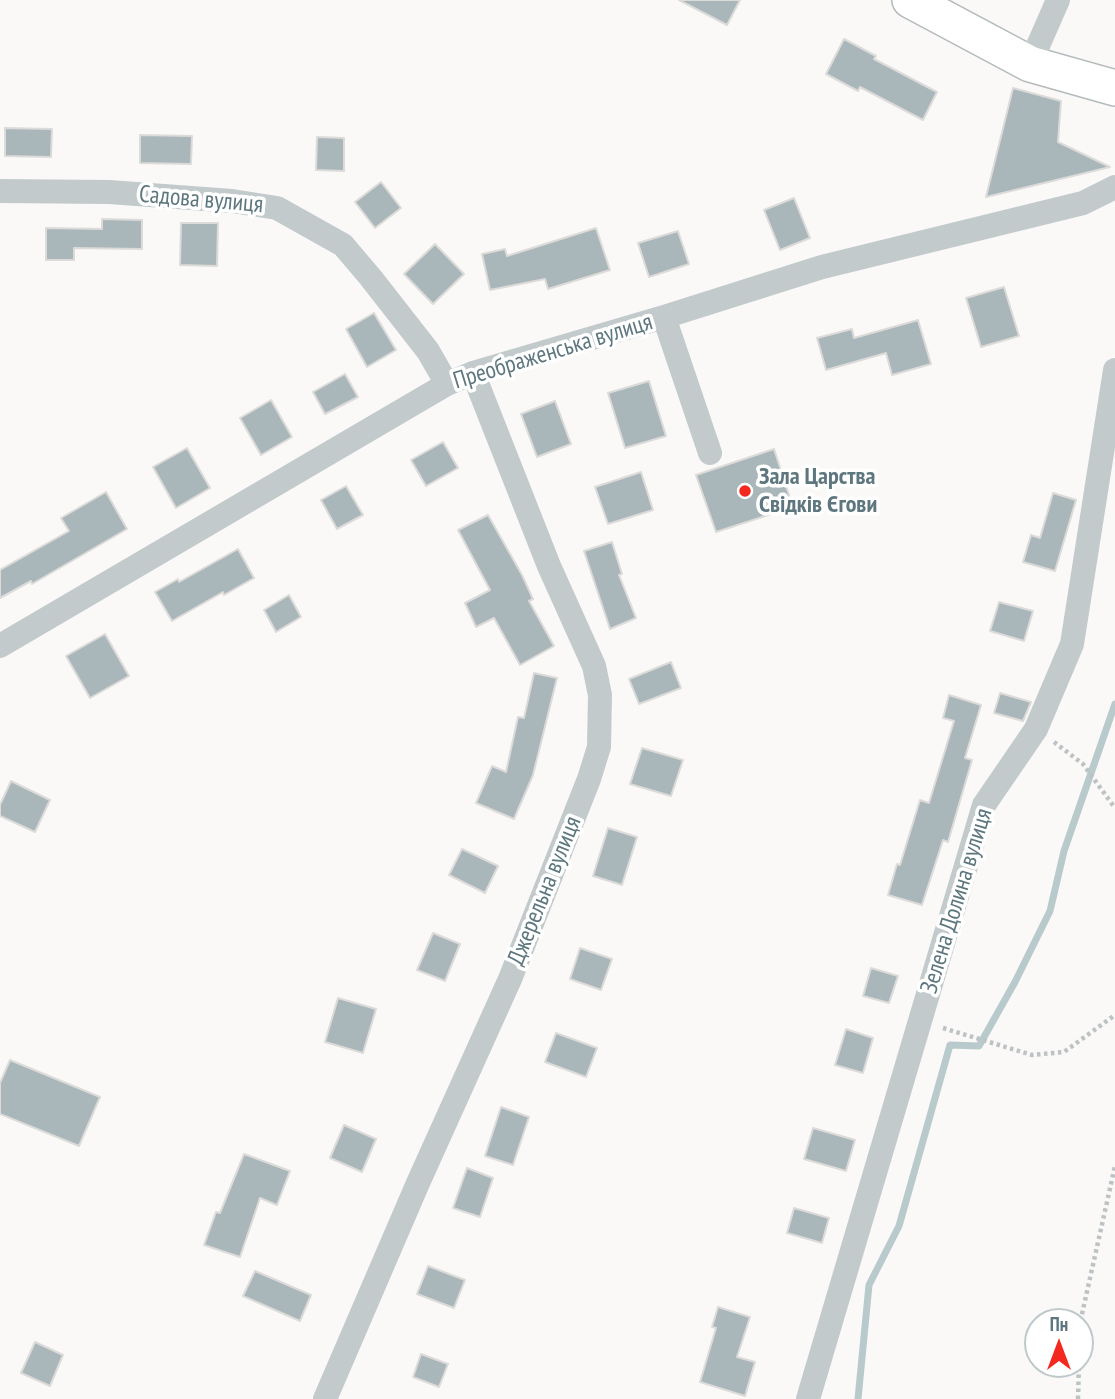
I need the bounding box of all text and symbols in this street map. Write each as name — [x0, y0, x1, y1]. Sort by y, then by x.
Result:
street label: Садова вулиця — [138, 180, 264, 220]
street label: Преображенська вулиця — [450, 308, 656, 396]
place label: Зала Царства Свідків Єгови — [759, 463, 877, 519]
marker: Зала Царства Свідків Єгови — [737, 483, 753, 499]
street label: Зелена Долина вулиця — [915, 805, 999, 997]
street label: Джерельна вулиця — [502, 812, 588, 970]
north arrow — [1024, 1308, 1094, 1378]
text: Пн — [1050, 1312, 1068, 1336]

